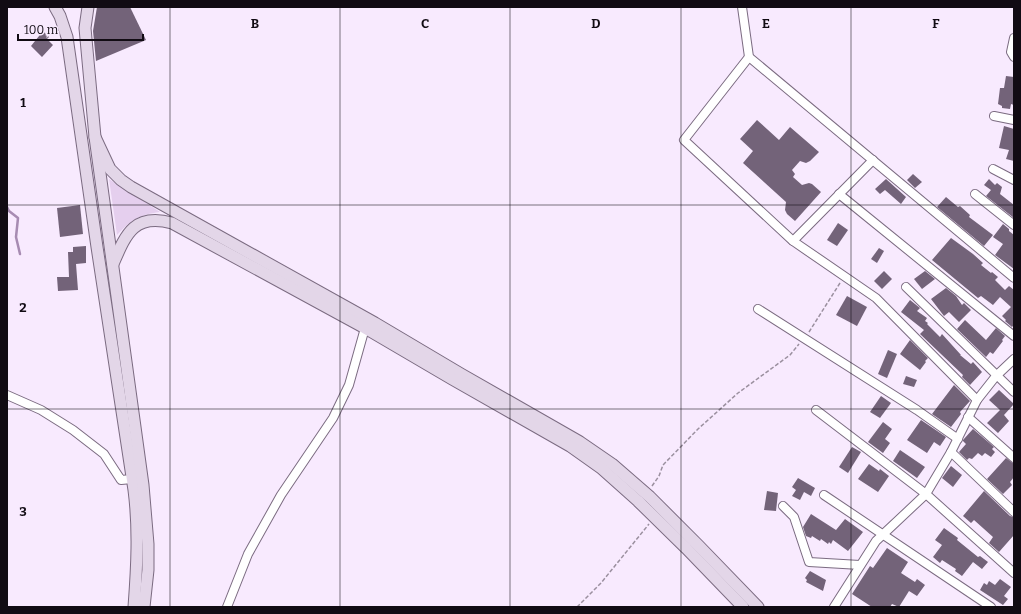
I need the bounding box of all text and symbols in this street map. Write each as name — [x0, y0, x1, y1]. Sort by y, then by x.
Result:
scale bar — [18, 16, 143, 42]
text: B — [251, 16, 259, 31]
text: C — [421, 16, 429, 31]
text: D — [591, 16, 601, 31]
text: E — [762, 16, 770, 31]
text: F — [932, 16, 940, 31]
text: 100 m — [24, 23, 59, 37]
text: 1 — [20, 95, 26, 110]
text: 2 — [19, 300, 27, 315]
text: 3 — [19, 504, 27, 519]

